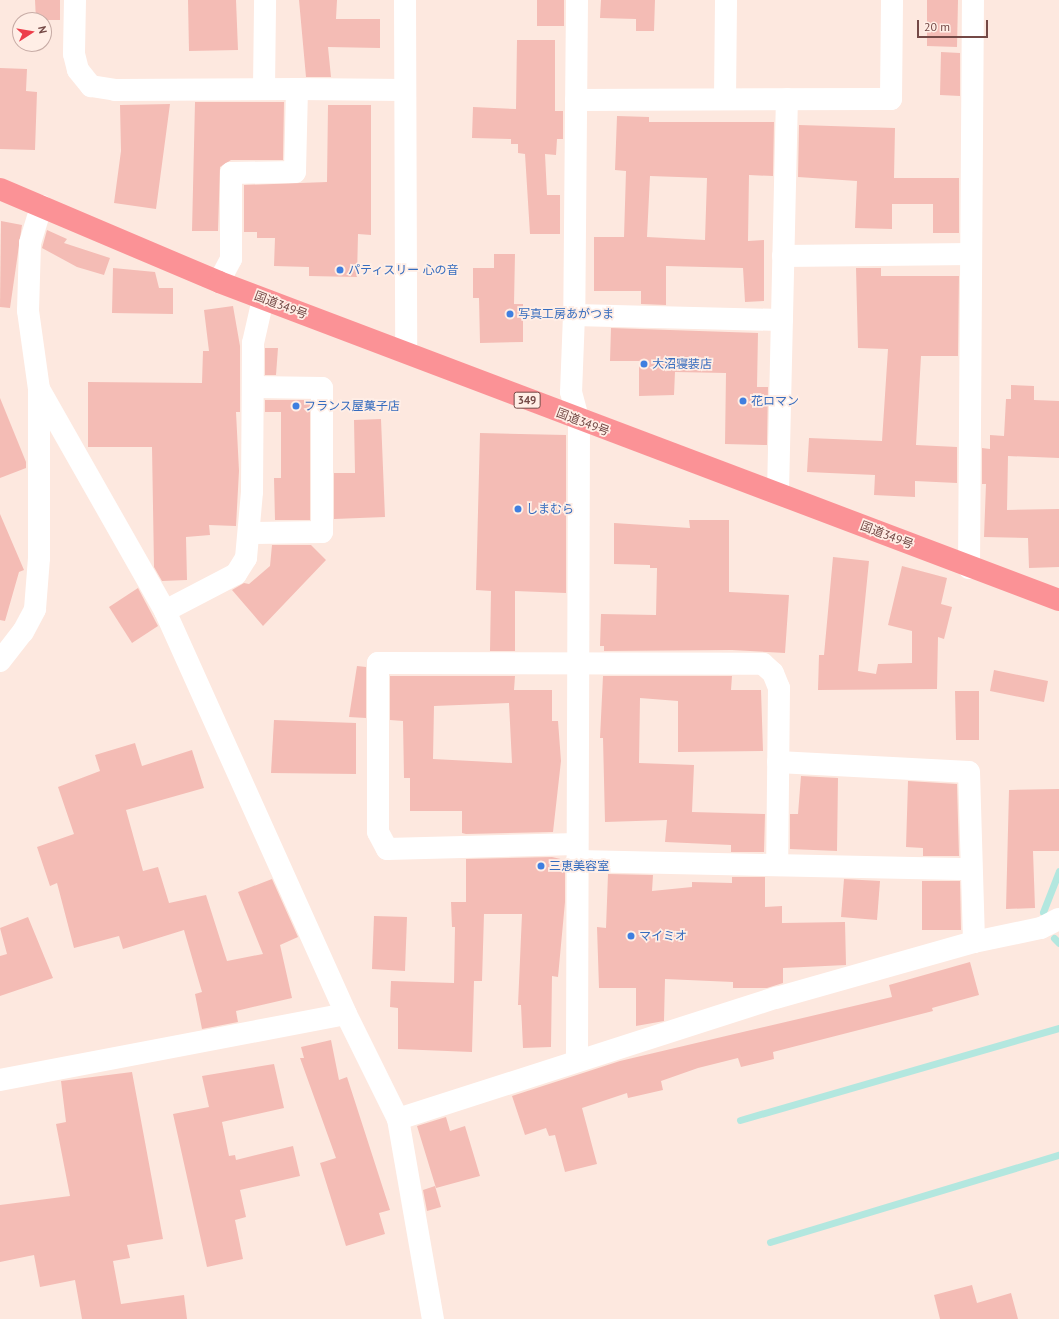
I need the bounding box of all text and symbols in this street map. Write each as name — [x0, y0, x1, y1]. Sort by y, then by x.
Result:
north arrow — [12, 12, 52, 52]
scale bar — [919, 12, 990, 38]
text: 20 m — [924, 19, 950, 34]
text: N — [35, 25, 50, 35]
place label: パティスリー 心の音 — [348, 263, 459, 277]
marker: パティスリー 心の音 — [335, 265, 345, 275]
street label: 国道349号 — [252, 288, 310, 322]
place label: 写真工房あがつま — [518, 307, 614, 321]
marker: 写真工房あがつま — [505, 309, 515, 319]
place label: 大沼寝装店 — [652, 357, 712, 371]
marker: 大沼寝装店 — [639, 359, 649, 369]
road number: 349 — [513, 391, 541, 409]
place label: 花ロマン — [751, 394, 799, 408]
marker: 花ロマン — [738, 396, 748, 406]
place label: フランス屋菓子店 — [304, 399, 400, 413]
marker: フランス屋菓子店 — [291, 401, 301, 411]
street label: 国道349号 — [554, 405, 612, 439]
place label: しまむら — [526, 502, 574, 516]
marker: しまむら — [513, 504, 523, 514]
street label: 国道349号 — [858, 518, 916, 552]
place label: 三恵美容室 — [549, 859, 609, 873]
marker: 三恵美容室 — [536, 861, 546, 871]
place label: マイミオ — [639, 929, 687, 943]
marker: マイミオ — [626, 931, 636, 941]

